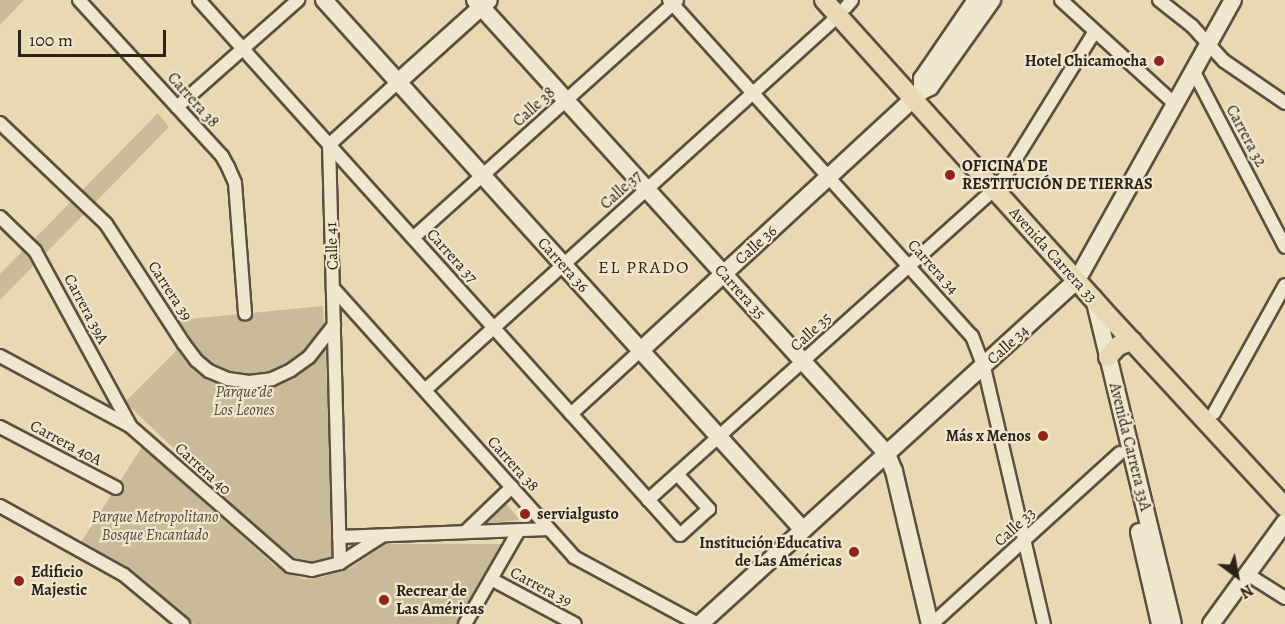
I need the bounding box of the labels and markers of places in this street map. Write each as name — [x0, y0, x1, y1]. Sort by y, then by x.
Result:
place label: Hotel Chicamocha — [1025, 51, 1147, 71]
marker: Hotel Chicamocha — [1152, 54, 1166, 68]
place label: OFICINA DE RESTITUCIÓN DE TIERRAS — [962, 156, 1153, 194]
marker: OFICINA DE RESTITUCIÓN DE TIERRAS — [943, 168, 957, 182]
place label: Más x Menos — [946, 426, 1031, 446]
marker: Más x Menos — [1036, 429, 1050, 443]
place label: servialgusto — [537, 504, 619, 524]
marker: servialgusto — [518, 507, 532, 521]
place label: Institución Educativa de Las Américas — [699, 533, 842, 571]
marker: Institución Educativa de Las Américas — [847, 545, 861, 559]
place label: Edificio Majestic — [31, 562, 87, 600]
marker: Edificio Majestic — [12, 574, 26, 588]
place label: Recrear de Las Américas — [396, 581, 484, 619]
marker: Recrear de Las Américas — [377, 593, 391, 607]

